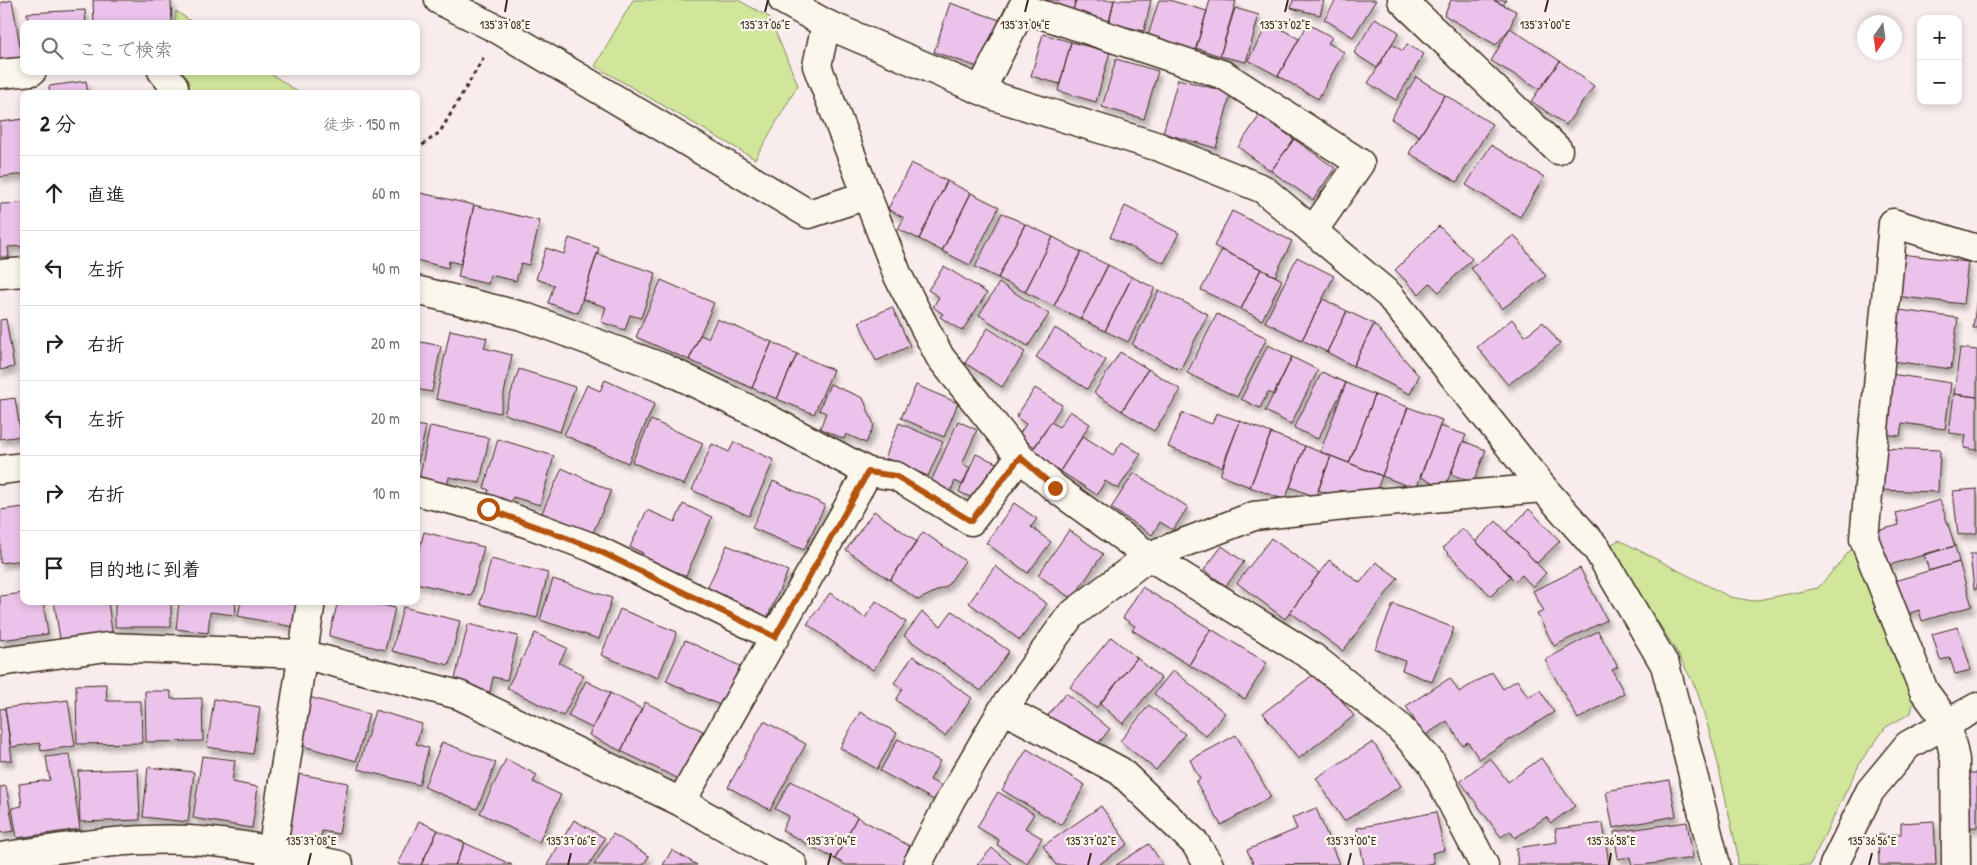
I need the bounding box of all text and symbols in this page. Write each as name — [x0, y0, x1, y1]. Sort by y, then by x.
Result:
north arrow — [1857, 15, 1902, 60]
map controls — [1917, 15, 1962, 105]
button: + — [1917, 15, 1962, 60]
text: 135°37'08"E — [480, 16, 531, 33]
text: 135°37'06"E — [740, 16, 791, 33]
text: 135°37'04"E — [1000, 16, 1051, 33]
text: 135°37'02"E — [1260, 16, 1311, 33]
text: 135°37'00"E — [1520, 16, 1571, 33]
search box — [20, 20, 420, 75]
icon: search — [38, 34, 66, 62]
text: ここで検索 — [78, 36, 173, 62]
button: − — [1917, 60, 1962, 105]
text: 2 分 — [40, 109, 76, 138]
text: 徒歩 · 150 m — [323, 113, 400, 135]
icon: ahead — [40, 179, 68, 207]
text: 直進 — [87, 181, 125, 207]
text: 60 m — [372, 182, 400, 204]
icon: left — [40, 254, 68, 282]
text: 左折 — [87, 256, 125, 282]
text: 40 m — [372, 257, 400, 279]
icon: right — [40, 329, 68, 357]
text: 右折 — [87, 331, 125, 357]
text: 20 m — [371, 332, 400, 354]
icon: left — [40, 404, 68, 432]
text: 左折 — [87, 406, 125, 432]
text: 20 m — [371, 407, 400, 429]
route end — [1044, 477, 1067, 500]
icon: right — [40, 479, 68, 507]
text: 右折 — [87, 481, 125, 507]
text: 10 m — [372, 482, 400, 504]
route start — [477, 498, 500, 521]
icon: arrive — [40, 554, 68, 582]
text: 目的地に到着 — [87, 556, 201, 582]
text: 135°37'08"E — [286, 832, 337, 849]
text: 135°37'06"E — [546, 832, 597, 849]
text: 135°37'04"E — [806, 832, 857, 849]
text: 135°37'02"E — [1066, 832, 1117, 849]
text: 135°37'00"E — [1326, 832, 1377, 849]
text: 135°36'58"E — [1587, 832, 1636, 849]
text: 135°36'56"E — [1848, 832, 1897, 849]

